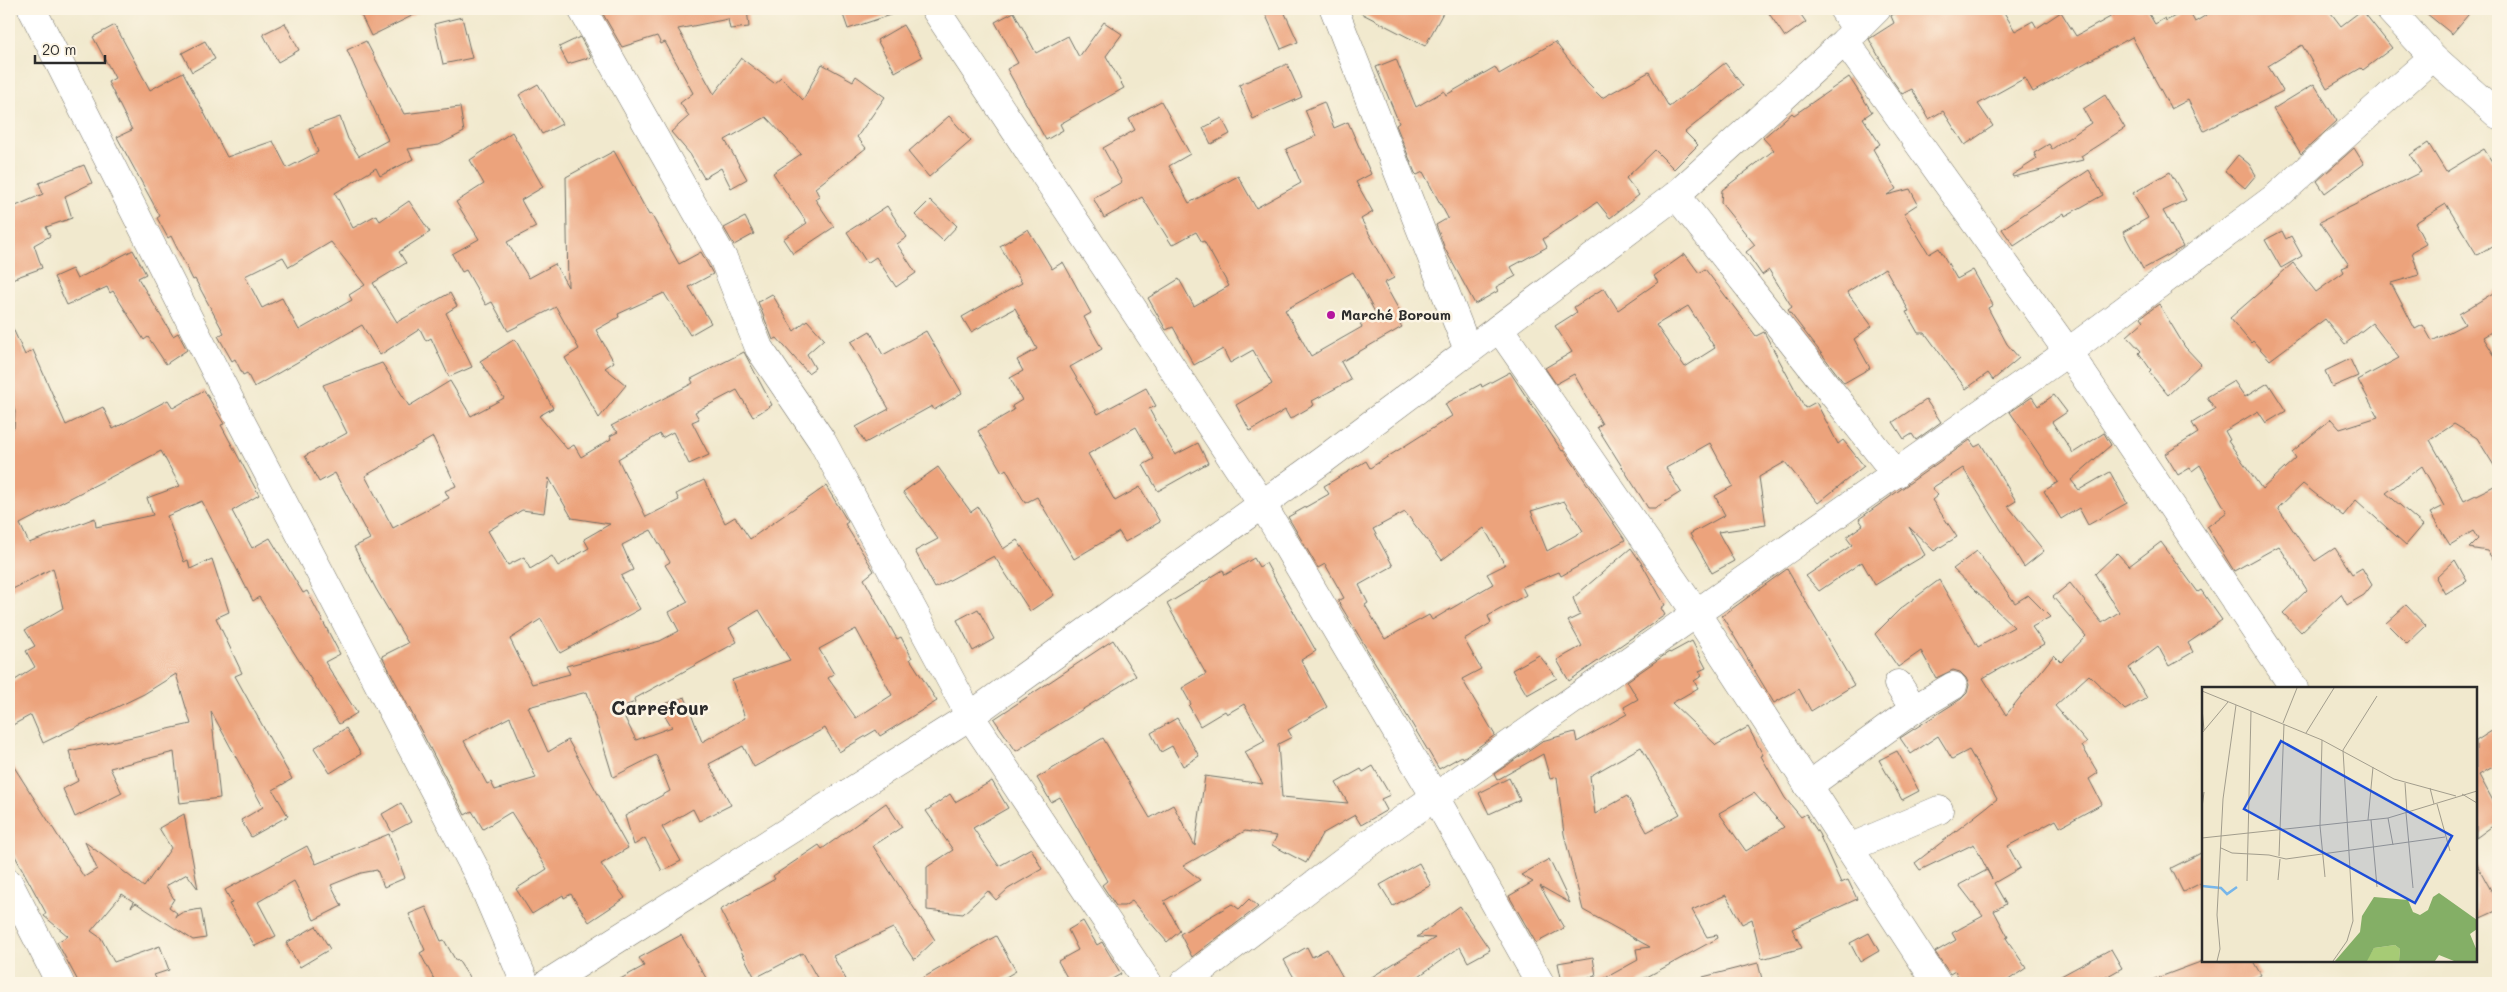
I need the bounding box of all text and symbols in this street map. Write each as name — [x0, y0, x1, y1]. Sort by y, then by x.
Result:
scale bar — [35, 32, 105, 64]
text: 20 m — [42, 39, 76, 59]
place label: Marché Boroum — [1341, 305, 1451, 324]
marker: Marché Boroum — [1325, 309, 1337, 321]
inset map — [2202, 687, 2477, 962]
district label: Carrefour — [611, 695, 709, 720]

